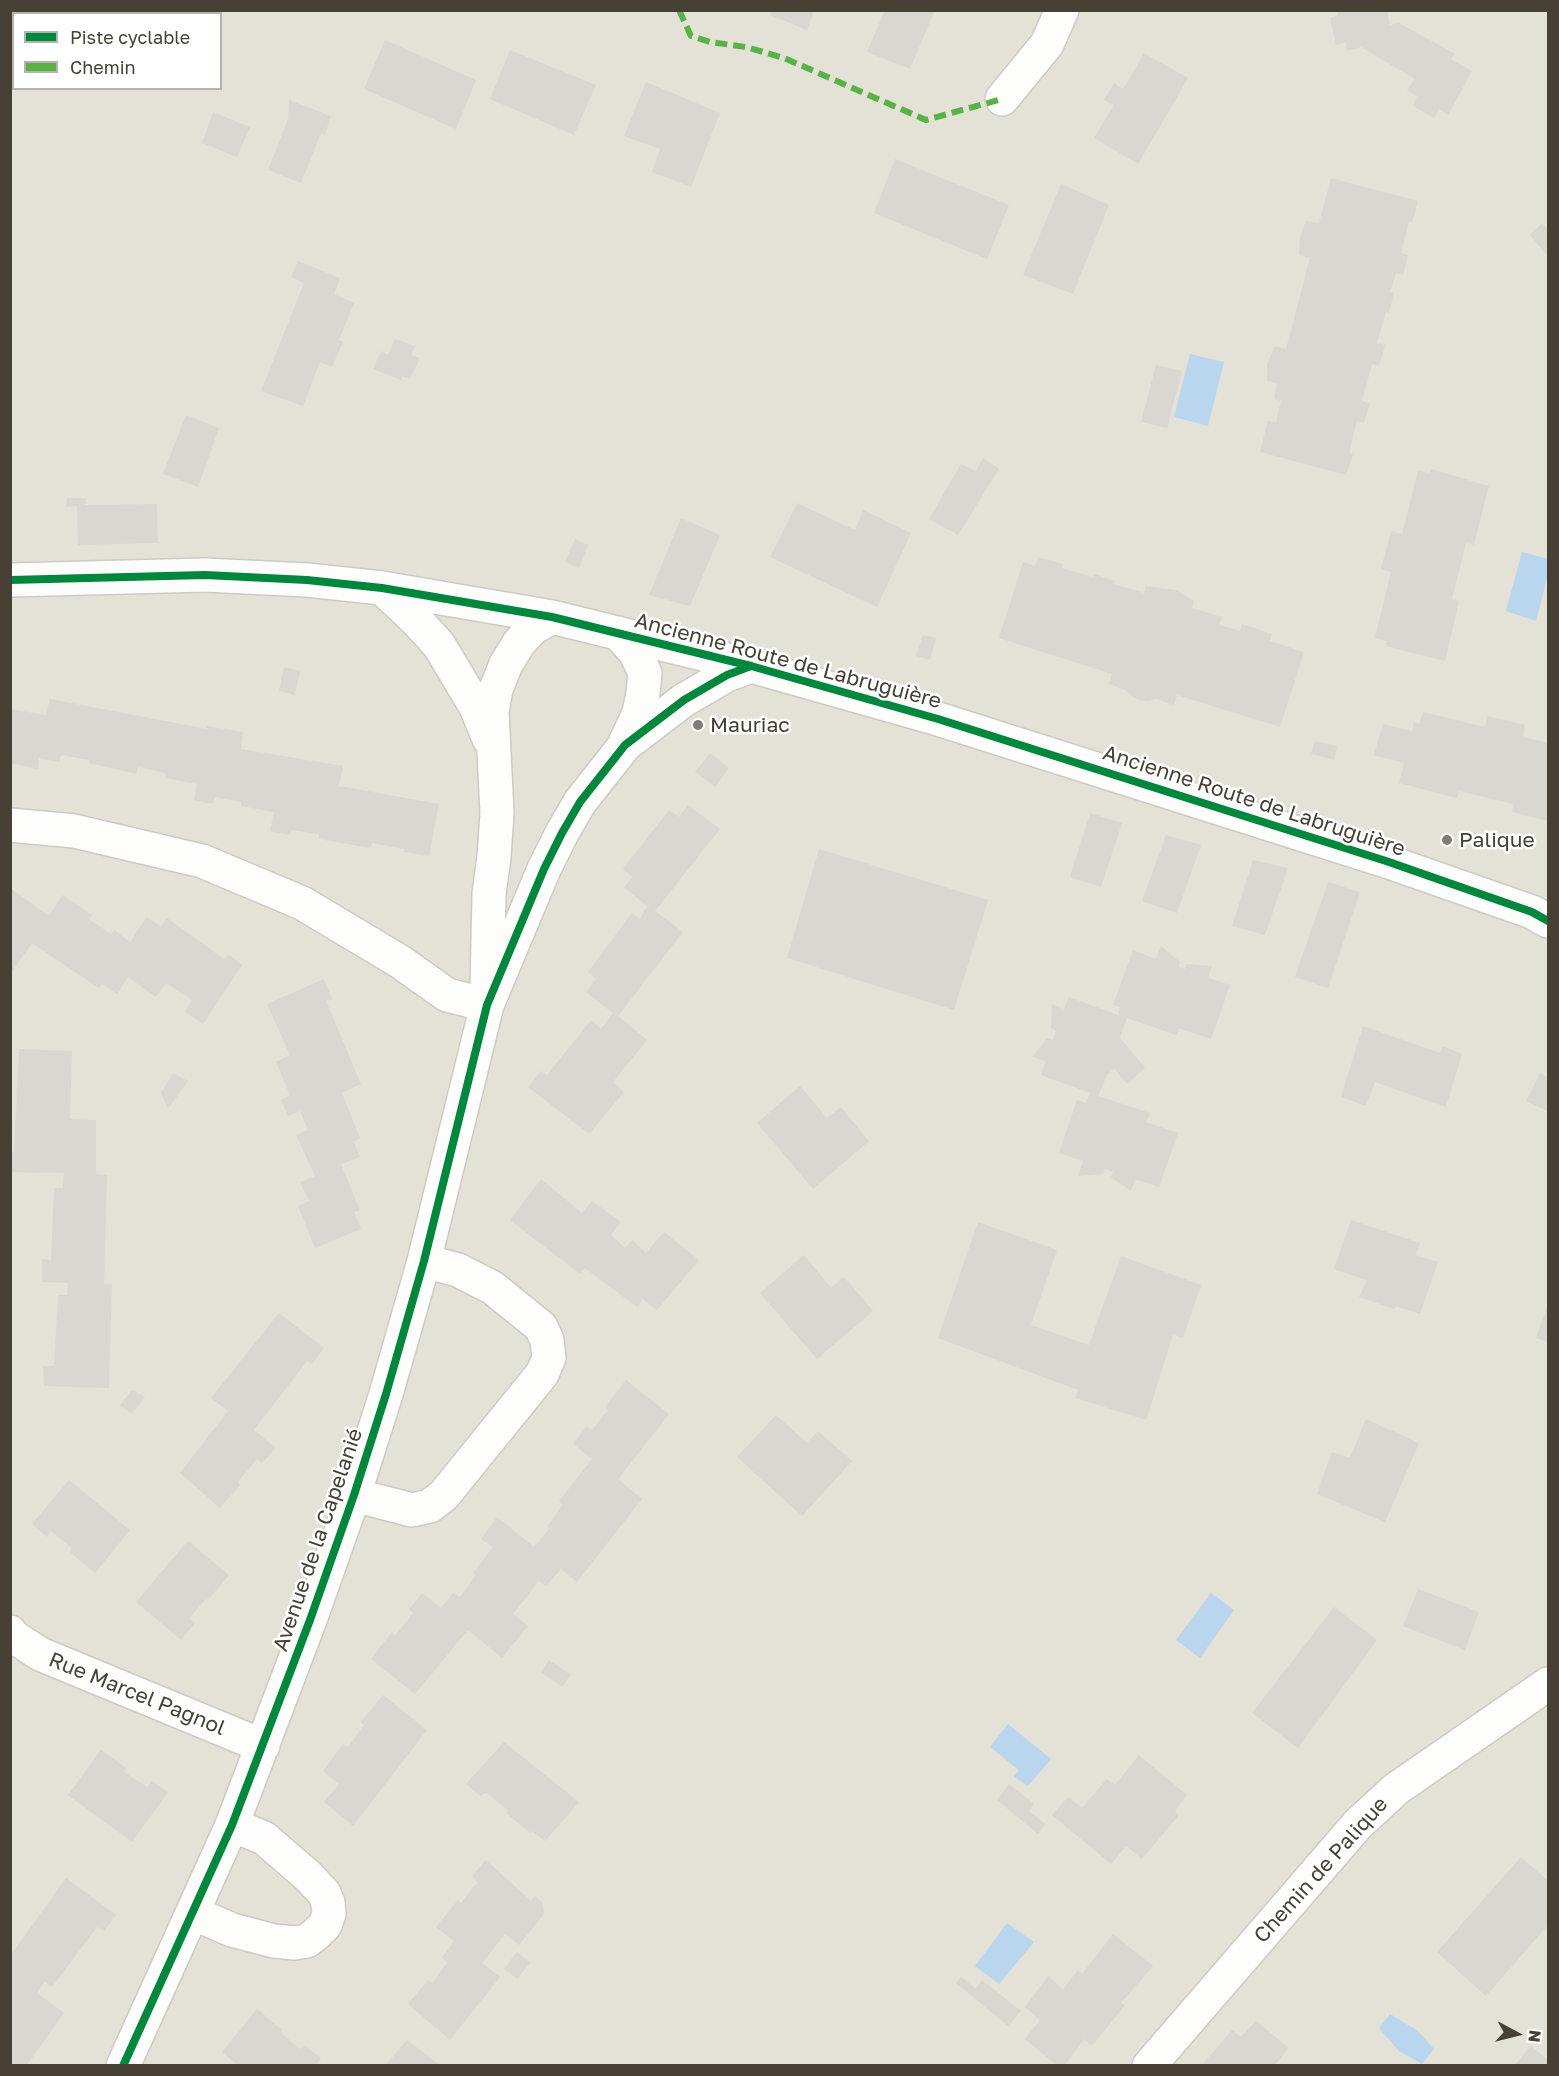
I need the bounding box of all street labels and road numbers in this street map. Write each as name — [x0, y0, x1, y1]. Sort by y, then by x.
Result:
street label: Ancienne Route de Labruguière — [632, 608, 944, 714]
street label: Ancienne Route de Labruguière — [1100, 740, 1408, 862]
street label: Avenue de la Capelanié — [268, 1425, 368, 1655]
street label: Rue Marcel Pagnol — [45, 1647, 229, 1741]
street label: Chemin de Palique — [1249, 1792, 1393, 1948]

